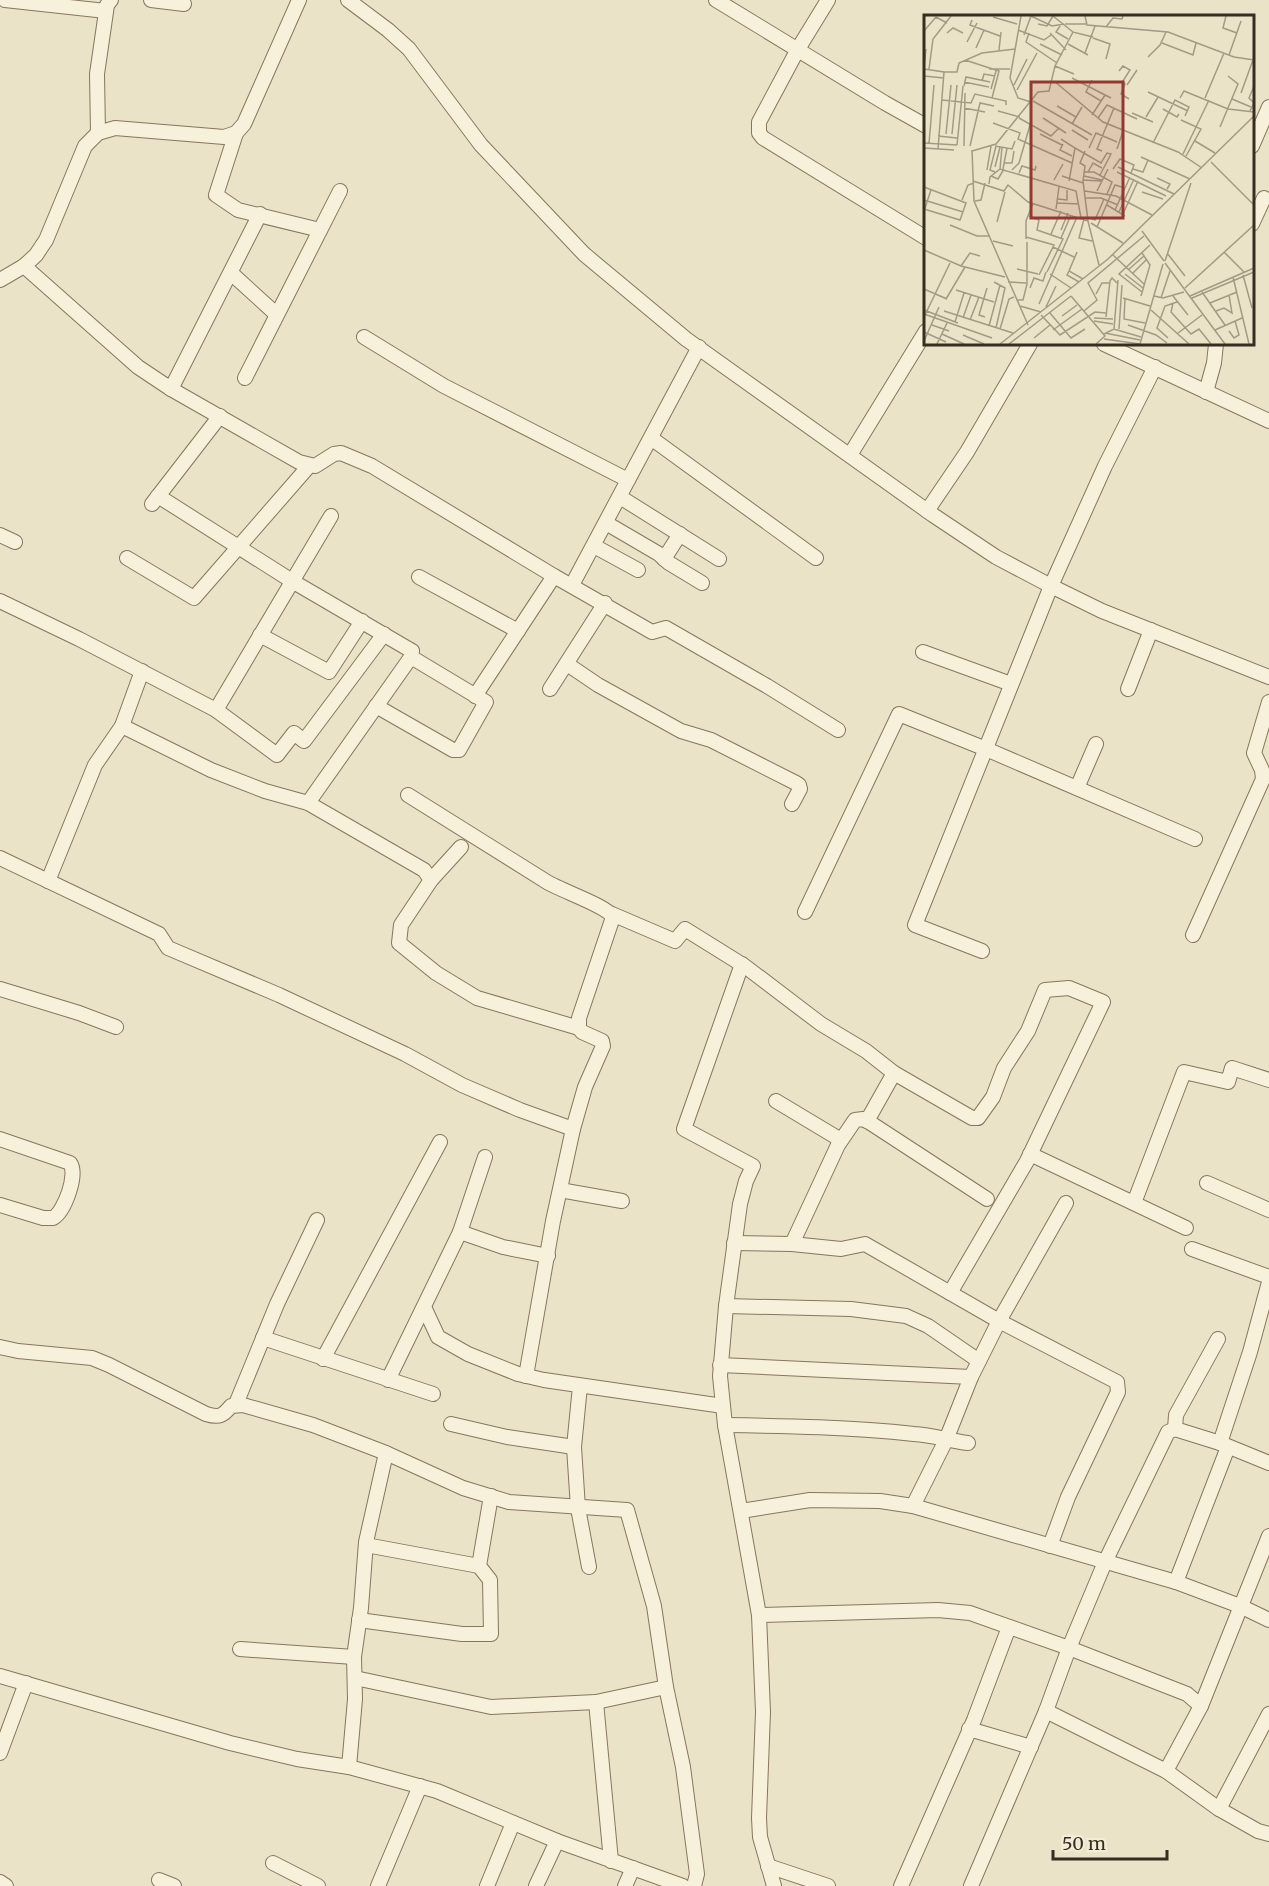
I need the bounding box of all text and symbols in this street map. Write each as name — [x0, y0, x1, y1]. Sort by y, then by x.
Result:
inset map — [924, 15, 1254, 345]
scale bar — [1053, 1823, 1167, 1861]
text: 50 m — [1062, 1832, 1106, 1855]

